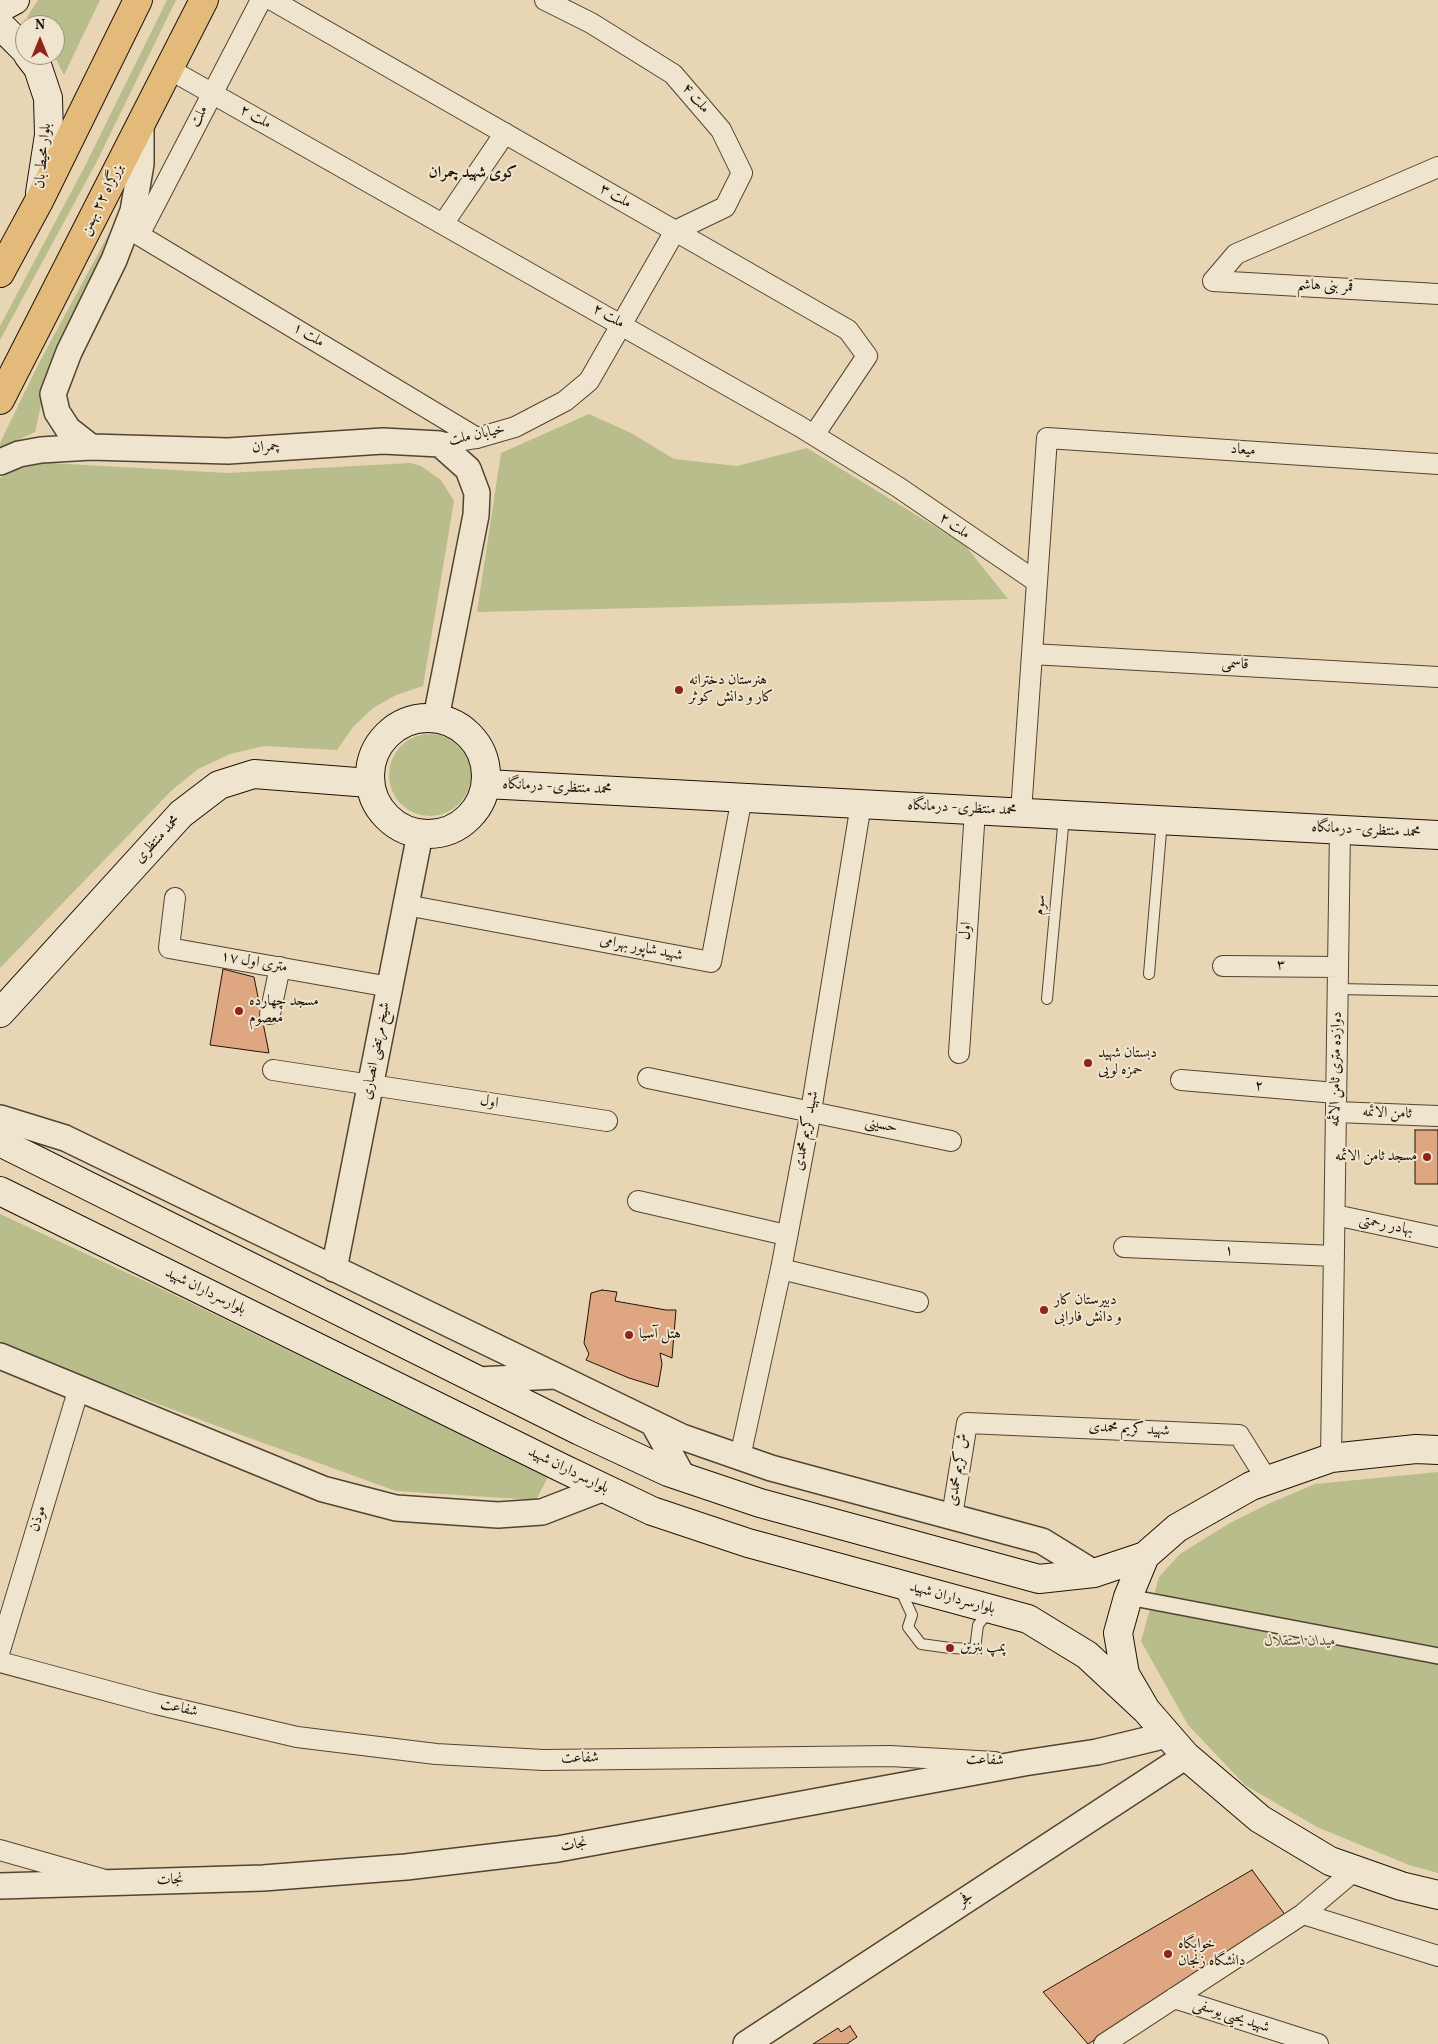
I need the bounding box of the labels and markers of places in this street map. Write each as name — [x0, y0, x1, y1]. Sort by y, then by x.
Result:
place label: هنرستان دخترانه کار و دانش کوثر — [689, 672, 773, 707]
marker: هنرستان دخترانه کار و دانش کوثر — [673, 684, 685, 696]
place label: مسجد چهارده معصوم — [249, 993, 319, 1028]
marker: مسجد چهارده معصوم — [233, 1005, 245, 1017]
place label: دبستان شهید حمزه لویی — [1098, 1045, 1157, 1080]
marker: دبستان شهید حمزه لویی — [1082, 1057, 1094, 1069]
place label: مسجد ثامن الائمه — [1335, 1148, 1417, 1166]
marker: مسجد ثامن الائمه — [1421, 1151, 1433, 1163]
place label: دبیرستان کار و دانش فارابی — [1054, 1292, 1122, 1327]
marker: دبیرستان کار و دانش فارابی — [1038, 1304, 1050, 1316]
place label: هتل آسیا — [639, 1326, 681, 1344]
marker: هتل آسیا — [623, 1329, 635, 1341]
place label: پمپ بنزین — [960, 1639, 1006, 1657]
marker: پمپ بنزین — [944, 1642, 956, 1654]
place label: خوابگاه دانشگاه زنجان — [1178, 1936, 1246, 1971]
marker: خوابگاه دانشگاه زنجان — [1162, 1948, 1174, 1960]

